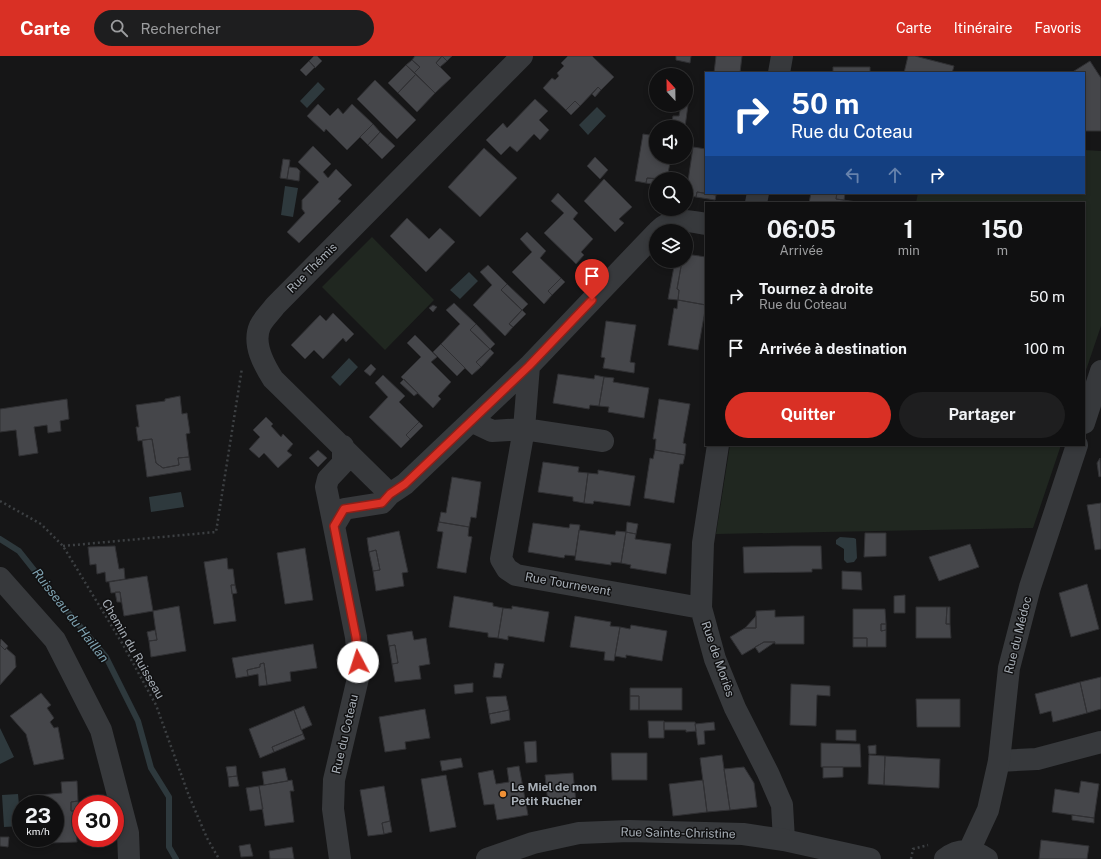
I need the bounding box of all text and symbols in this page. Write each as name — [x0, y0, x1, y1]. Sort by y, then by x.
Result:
search box — [94, 10, 374, 46]
text: Carte — [20, 17, 70, 39]
icon: search — [108, 17, 130, 39]
text: Rechercher — [140, 20, 221, 37]
text: Carte — [896, 20, 932, 36]
text: Itinéraire — [954, 20, 1012, 36]
text: Favoris — [1034, 20, 1081, 36]
north arrow — [649, 68, 693, 112]
map controls — [649, 68, 693, 268]
text: 50 m — [791, 87, 859, 120]
icon: right — [725, 88, 777, 140]
button: sound — [649, 120, 693, 164]
text: Rue du Coteau — [791, 121, 913, 142]
icon: left — [842, 164, 864, 186]
icon: ahead — [884, 164, 906, 186]
icon: right — [926, 164, 948, 186]
button: search — [649, 172, 693, 216]
text: 06:05 — [767, 215, 836, 243]
text: 1 — [904, 215, 914, 243]
text: 150 — [981, 215, 1023, 243]
button: layers — [649, 224, 693, 268]
street label: Rue Thémis — [284, 240, 340, 296]
text: Arrivée — [779, 243, 823, 258]
text: min — [898, 243, 920, 258]
text: m — [997, 243, 1008, 258]
pin — [575, 259, 609, 300]
icon: arrive — [581, 265, 603, 287]
text: Tournez à droite — [759, 280, 873, 297]
icon: right — [725, 285, 747, 307]
text: 50 m — [1030, 288, 1065, 305]
text: Rue du Coteau — [759, 297, 847, 312]
icon: arrive — [725, 337, 747, 359]
text: Arrivée à destination — [759, 340, 907, 357]
text: 100 m — [1024, 340, 1065, 357]
button: Quitter — [725, 392, 891, 438]
button: Partager — [899, 392, 1065, 438]
water label: Ruisseau du Haillan — [29, 565, 112, 665]
street label: Rue Tournevent — [524, 570, 612, 599]
street label: Rue du Médoc — [1002, 595, 1034, 675]
street label: Chemin du Ruisseau — [99, 597, 167, 701]
street label: Rue de Moriès — [699, 619, 737, 699]
position arrow — [337, 641, 379, 683]
street label: Rue du Coteau — [329, 693, 361, 775]
place label: Le Miel de mon Petit Rucher — [511, 780, 597, 808]
marker: Le Miel de mon Petit Rucher — [498, 789, 508, 799]
speed limit sign: 30 — [72, 795, 124, 847]
text: 23 — [25, 804, 51, 828]
text: km/h — [26, 825, 50, 837]
street label: Rue Sainte-Christine — [620, 825, 736, 841]

